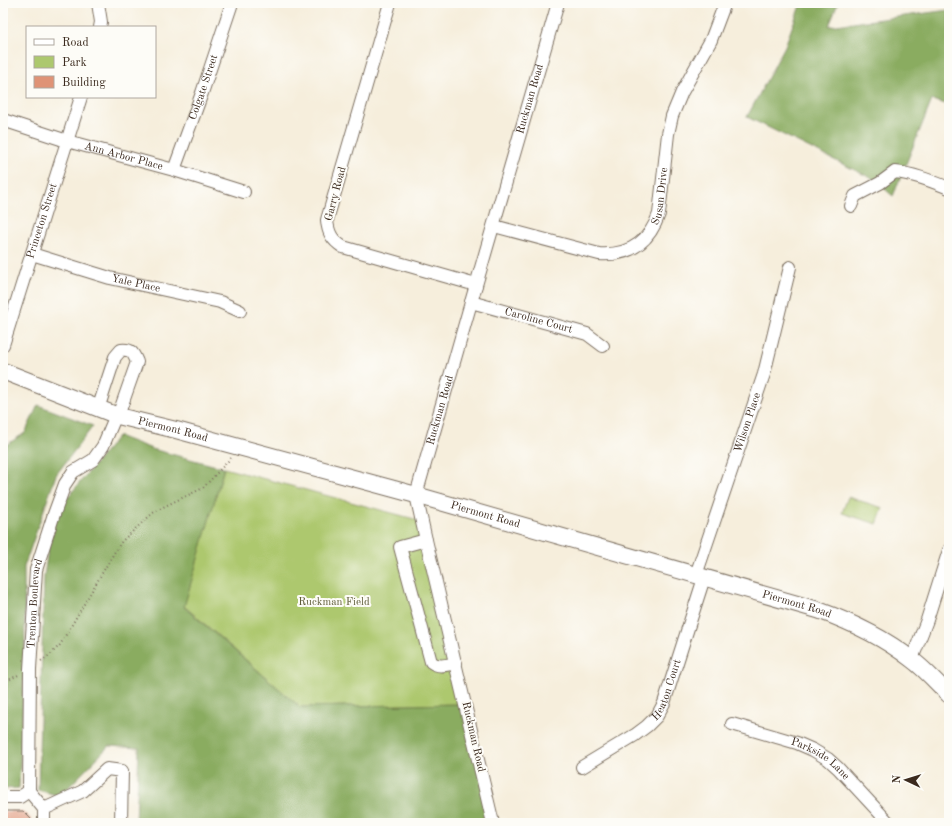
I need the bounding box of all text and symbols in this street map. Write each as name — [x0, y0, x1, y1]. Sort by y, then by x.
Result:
legend — [26, 26, 156, 98]
text: Road — [62, 37, 89, 49]
street label: Colgate Street — [187, 53, 220, 121]
text: Park — [62, 57, 87, 69]
street label: Ruckman Road — [515, 63, 545, 135]
text: Building — [62, 77, 106, 89]
street label: Ann Arbor Place — [83, 140, 164, 172]
street label: Garry Road — [323, 165, 349, 222]
street label: Susan Drive — [650, 167, 670, 227]
street label: Princeton Street — [25, 182, 59, 260]
street label: Yale Place — [110, 273, 161, 294]
street label: Caroline Court — [503, 306, 574, 335]
street label: Ruckman Road — [425, 374, 455, 446]
street label: Wilson Place — [732, 391, 763, 454]
street label: Piermont Road — [137, 416, 209, 444]
street label: Piermont Road — [449, 500, 522, 530]
street label: Trenton Boulevard — [26, 557, 45, 649]
street label: Piermont Road — [761, 589, 833, 620]
park label: Ruckman Field — [298, 597, 370, 608]
street label: Heaton Court — [650, 658, 683, 723]
street label: Ruckman Road — [460, 701, 487, 774]
street label: Parkside Lane — [790, 736, 852, 782]
north arrow — [886, 760, 926, 800]
text: N — [892, 774, 903, 784]

